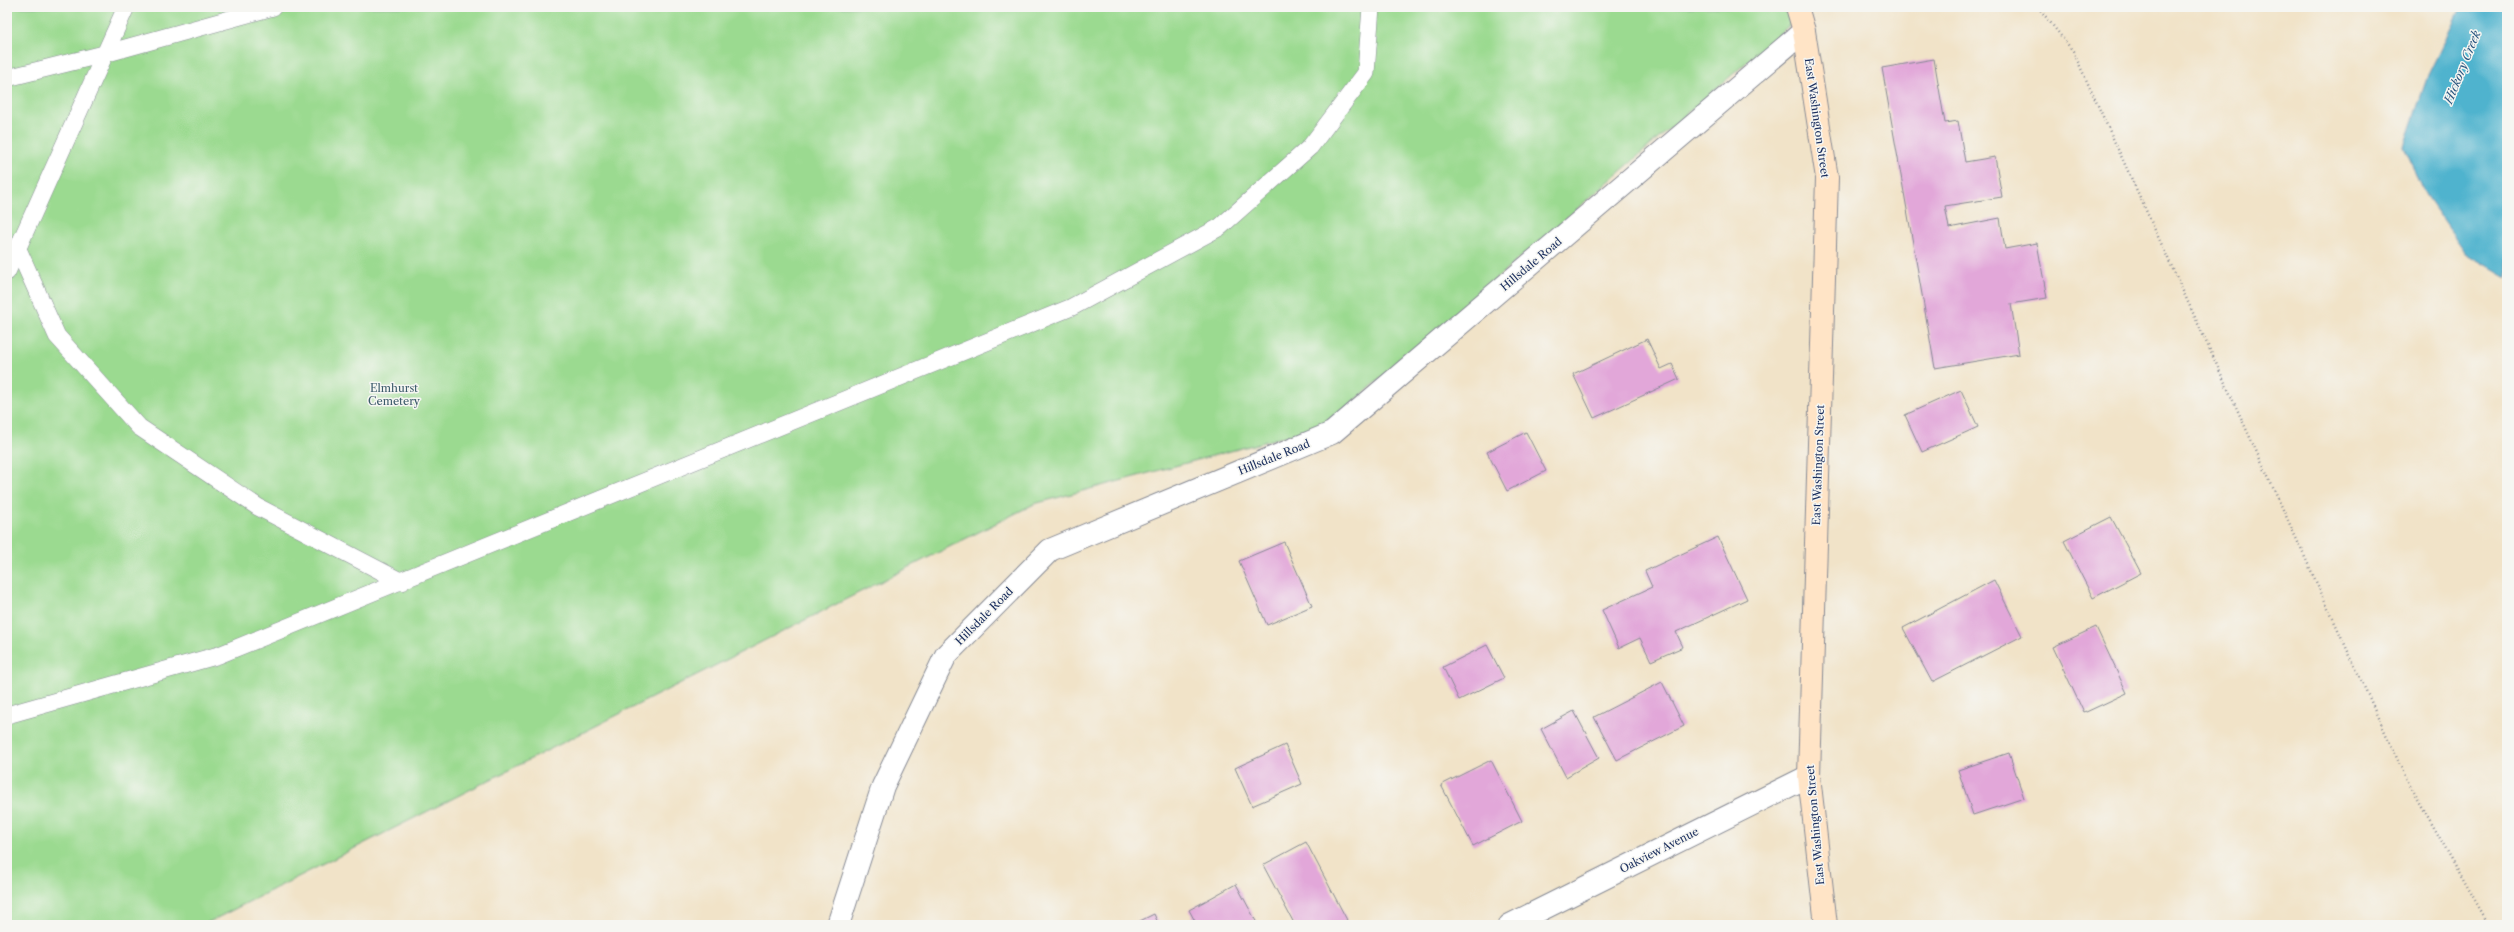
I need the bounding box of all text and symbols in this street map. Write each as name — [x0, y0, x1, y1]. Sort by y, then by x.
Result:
water label: Hickory Creek — [2440, 27, 2484, 107]
street label: East Washington Street — [1802, 57, 1832, 179]
street label: Hillsdale Road — [1497, 234, 1565, 294]
park label: Elmhurst Cemetery — [368, 381, 421, 408]
street label: East Washington Street — [1809, 404, 1827, 526]
street label: Hillsdale Road — [1236, 436, 1312, 478]
street label: Hillsdale Road — [952, 584, 1016, 648]
street label: East Washington Street — [1803, 764, 1827, 886]
street label: Oakview Avenue — [1617, 824, 1701, 876]

